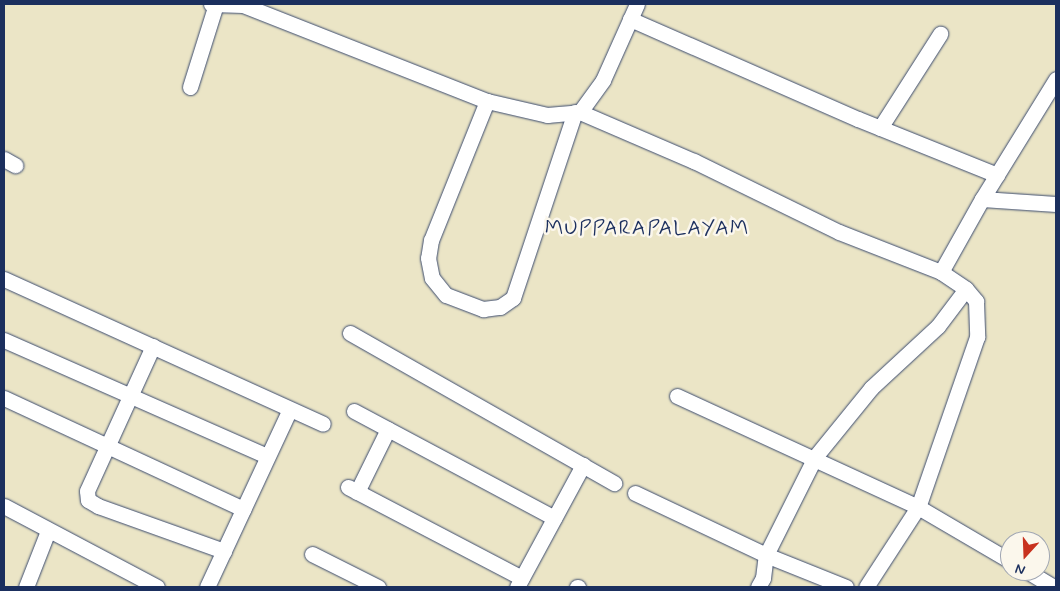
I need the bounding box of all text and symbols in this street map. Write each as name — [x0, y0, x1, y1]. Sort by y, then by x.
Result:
district label: MUPPARAPALAYAM — [543, 215, 751, 241]
north arrow — [1000, 531, 1050, 581]
text: N — [1013, 559, 1028, 579]

